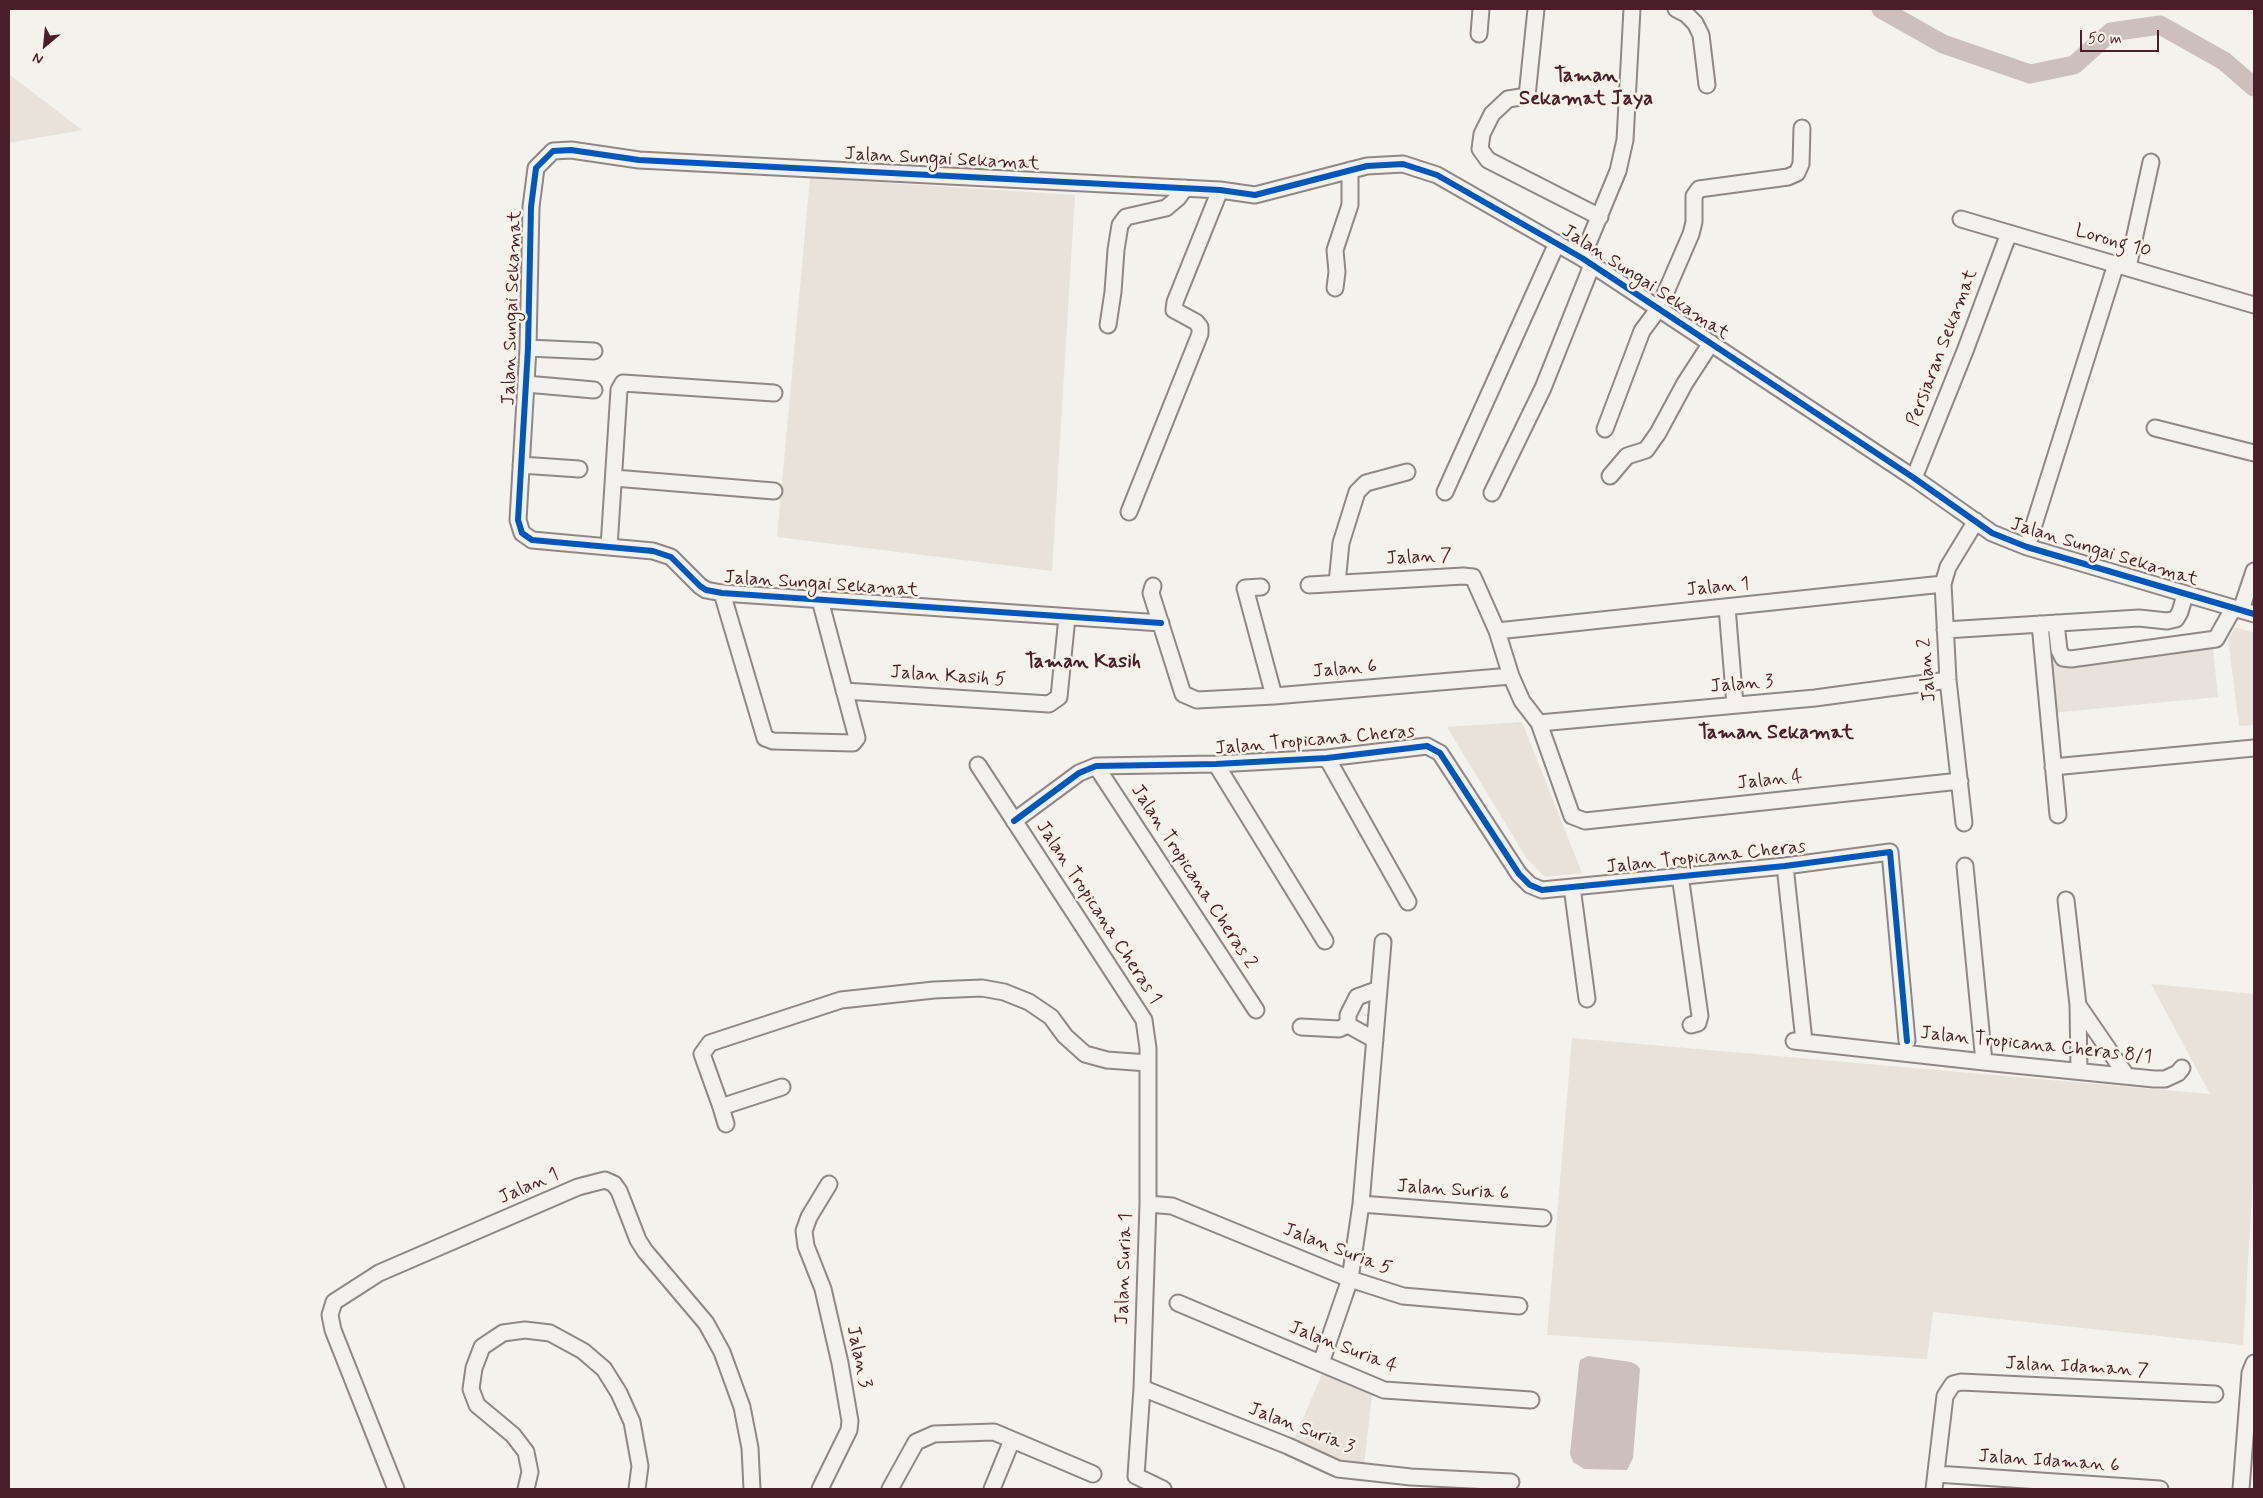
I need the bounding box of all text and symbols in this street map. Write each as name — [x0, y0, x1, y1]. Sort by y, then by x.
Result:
north arrow — [20, 20, 70, 70]
scale bar — [2083, 20, 2162, 52]
text: 50 m — [2088, 29, 2122, 49]
text: N — [30, 48, 46, 68]
district label: Taman Sekamat Jaya — [1519, 65, 1653, 112]
street label: Jalan Sungai Sekamat — [844, 144, 1040, 176]
street label: Jalan Sungai Sekamat — [498, 210, 528, 406]
street label: Jalan Sungai Sekamat — [1557, 220, 1733, 346]
street label: Lorong 10 — [2072, 220, 2154, 264]
street label: Persiaran Sekamat — [1903, 266, 1983, 430]
street label: Jalan Sungai Sekamat — [2007, 514, 2201, 592]
street label: Jalan 7 — [1385, 545, 1453, 571]
street label: Jalan Sungai Sekamat — [723, 567, 919, 603]
street label: Jalan 1 — [1685, 573, 1751, 603]
street label: Jalan 2 — [1914, 637, 1942, 703]
district label: Taman Kasih — [1025, 651, 1141, 675]
street label: Jalan 6 — [1312, 656, 1378, 684]
street label: Jalan Kasih 5 — [889, 662, 1007, 692]
street label: Jalan 3 — [1710, 671, 1774, 699]
street label: Jalan Tropicana Cheras — [1214, 721, 1416, 761]
district label: Taman Sekamat — [1698, 722, 1854, 746]
street label: Jalan 4 — [1736, 766, 1804, 796]
street label: Jalan Tropicana Cheras 2 — [1125, 781, 1261, 973]
street label: Jalan Tropicana Cheras 1 — [1030, 817, 1166, 1009]
street label: Jalan Tropicana Cheras — [1605, 836, 1807, 880]
street label: Jalan Tropicana Cheras 8/1 — [1919, 1022, 2153, 1070]
street label: Jalan 1 — [496, 1164, 562, 1210]
street label: Jalan Suria 6 — [1396, 1176, 1510, 1206]
street label: Jalan Suria 1 — [1112, 1213, 1138, 1325]
street label: Jalan Suria 5 — [1279, 1219, 1395, 1281]
street label: Jalan Suria 4 — [1286, 1317, 1400, 1379]
street label: Jalan 3 — [840, 1324, 876, 1390]
street label: Jalan Idaman 7 — [2005, 1353, 2149, 1383]
street label: Jalan Suria 3 — [1245, 1398, 1357, 1460]
street label: Jalan Idaman 6 — [1977, 1446, 2121, 1478]

